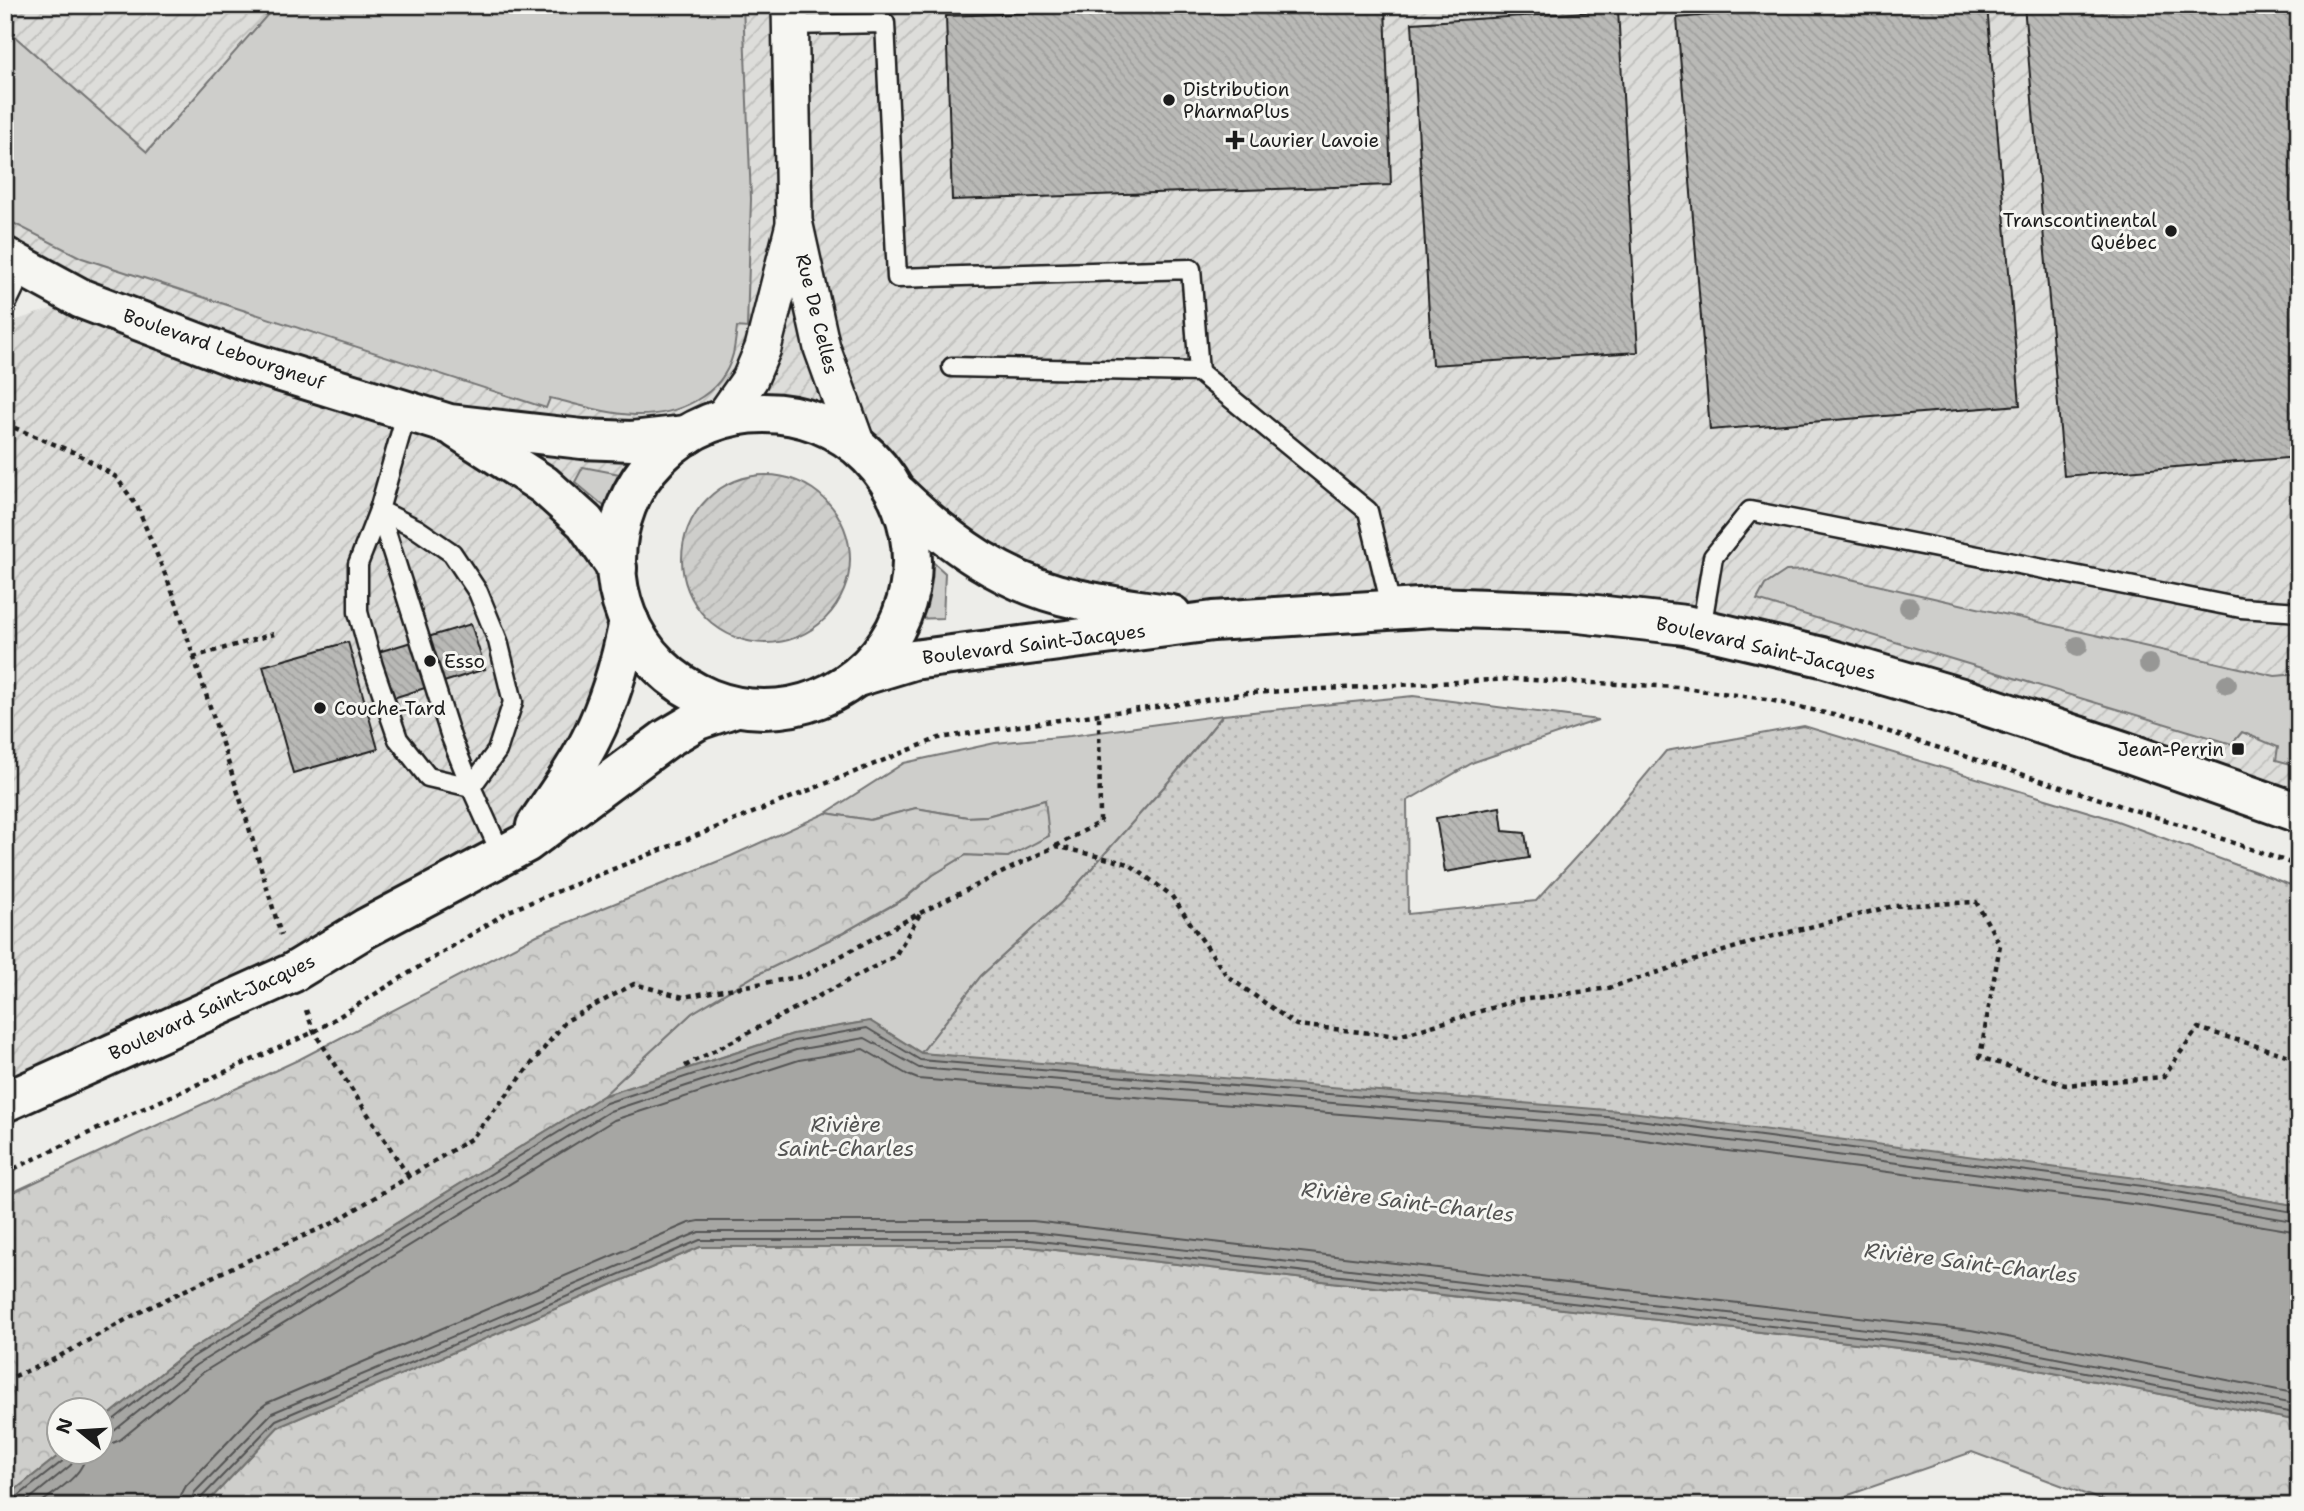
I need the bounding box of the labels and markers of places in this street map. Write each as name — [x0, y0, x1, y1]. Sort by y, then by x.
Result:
place label: Distribution PharmaPlus — [1183, 77, 1290, 124]
marker: Distribution PharmaPlus — [1161, 92, 1177, 108]
place label: Laurier Lavoie — [1249, 128, 1379, 153]
marker: Laurier Lavoie — [1227, 132, 1243, 148]
place label: Transcontinental Québec — [2003, 208, 2157, 255]
marker: Transcontinental Québec — [2163, 223, 2179, 239]
place label: Esso — [444, 649, 485, 674]
marker: Esso — [422, 653, 438, 669]
place label: Couche-Tard — [334, 696, 446, 721]
marker: Couche-Tard — [312, 700, 328, 716]
place label: Jean-Perrin — [2117, 737, 2224, 762]
marker: Jean-Perrin — [2230, 741, 2246, 757]

